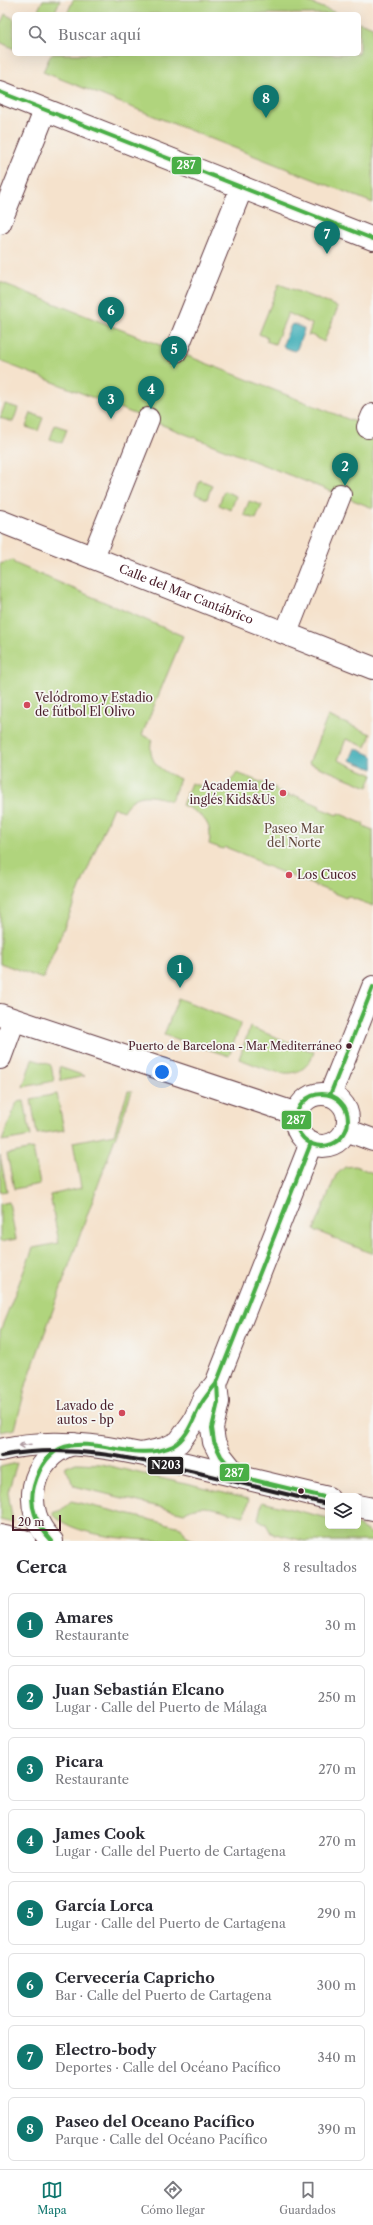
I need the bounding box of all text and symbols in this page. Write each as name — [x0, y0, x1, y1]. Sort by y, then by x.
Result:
search box — [12, 12, 361, 56]
icon: search — [26, 23, 48, 45]
text: Buscar aquí — [58, 25, 141, 44]
pin: 8 — [253, 85, 279, 118]
line badge: 287 — [171, 156, 202, 175]
text: 287 — [176, 158, 196, 172]
pin: 7 — [314, 221, 340, 254]
pin: 6 — [98, 297, 124, 330]
pin: 5 — [161, 336, 187, 369]
pin: 4 — [138, 376, 164, 409]
pin: 3 — [98, 386, 124, 419]
pin: 2 — [332, 453, 358, 486]
street label: Calle del Mar Cantábrico — [117, 561, 256, 627]
place label: Velódromo y Estadio de fútbol El Olivo — [34, 690, 153, 719]
marker: Velódromo y Estadio de fútbol El Olivo — [22, 700, 32, 710]
place label: Academia de inglés Kids&Us — [189, 778, 275, 807]
marker: Academia de inglés Kids&Us — [278, 788, 288, 798]
park label: Paseo Mar del Norte — [264, 821, 324, 850]
place label: Los Cucos — [297, 867, 356, 882]
marker: Los Cucos — [284, 870, 294, 880]
pin: 1 — [167, 955, 193, 988]
place label: Puerto de Barcelona - Mar Mediterráneo — [128, 1039, 342, 1053]
marker: Puerto de Barcelona - Mar Mediterráneo — [344, 1041, 354, 1051]
your location — [152, 1062, 172, 1082]
line badge: 287 — [281, 1110, 312, 1130]
text: 287 — [286, 1113, 306, 1127]
place label: Lavado de autos - bp — [56, 1398, 114, 1427]
marker: Lavado de autos - bp — [117, 1408, 127, 1418]
one-way arrow — [19, 1441, 32, 1449]
line badge: N203 — [147, 1456, 184, 1475]
text: N203 — [151, 1458, 181, 1472]
line badge: 287 — [219, 1463, 250, 1482]
text: 287 — [224, 1466, 244, 1480]
unlabelled marker — [296, 1486, 306, 1496]
map controls — [325, 1493, 361, 1529]
button: layers — [325, 1493, 361, 1529]
scale bar — [12, 1513, 61, 1532]
text: 20 m — [18, 1515, 44, 1529]
text: Cerca — [16, 1557, 67, 1577]
text: 8 resultados — [283, 1559, 357, 1575]
text: Amares — [55, 1608, 113, 1627]
text: 1 — [27, 1617, 33, 1633]
text: 30 m — [325, 1617, 356, 1633]
text: Restaurante — [55, 1627, 129, 1643]
text: Juan Sebastián Elcano — [55, 1680, 224, 1699]
text: 2 — [26, 1689, 34, 1705]
text: 250 m — [318, 1689, 356, 1705]
text: Lugar · Calle del Puerto de Málaga — [55, 1699, 267, 1715]
text: Picara — [55, 1752, 103, 1771]
text: 3 — [26, 1761, 34, 1777]
text: 270 m — [318, 1761, 356, 1777]
text: Restaurante — [55, 1771, 129, 1787]
text: James Cook — [55, 1824, 145, 1843]
text: 4 — [26, 1833, 34, 1849]
text: 270 m — [318, 1833, 356, 1849]
text: Lugar · Calle del Puerto de Cartagena — [55, 1843, 286, 1859]
text: García Lorca — [55, 1896, 153, 1915]
text: 5 — [26, 1905, 34, 1921]
text: 290 m — [317, 1905, 356, 1921]
text: Lugar · Calle del Puerto de Cartagena — [55, 1915, 286, 1931]
text: Cervecería Capricho — [55, 1968, 215, 1987]
text: 6 — [26, 1977, 34, 1993]
text: 300 m — [317, 1977, 356, 1993]
text: Bar · Calle del Puerto de Cartagena — [55, 1987, 272, 2003]
text: Electro-body — [55, 2040, 156, 2059]
text: 7 — [27, 2049, 33, 2065]
text: 340 m — [318, 2049, 356, 2065]
text: Deportes · Calle del Océano Pacífico — [55, 2059, 281, 2075]
text: Paseo del Oceano Pacífico — [55, 2112, 254, 2131]
text: 8 — [26, 2121, 34, 2137]
text: 390 m — [317, 2121, 356, 2137]
text: Parque · Calle del Océano Pacífico — [55, 2131, 268, 2147]
tab: Mapa — [37, 2179, 67, 2217]
tab: Cómo llegar — [141, 2179, 205, 2217]
tab: Guardados — [279, 2179, 336, 2217]

